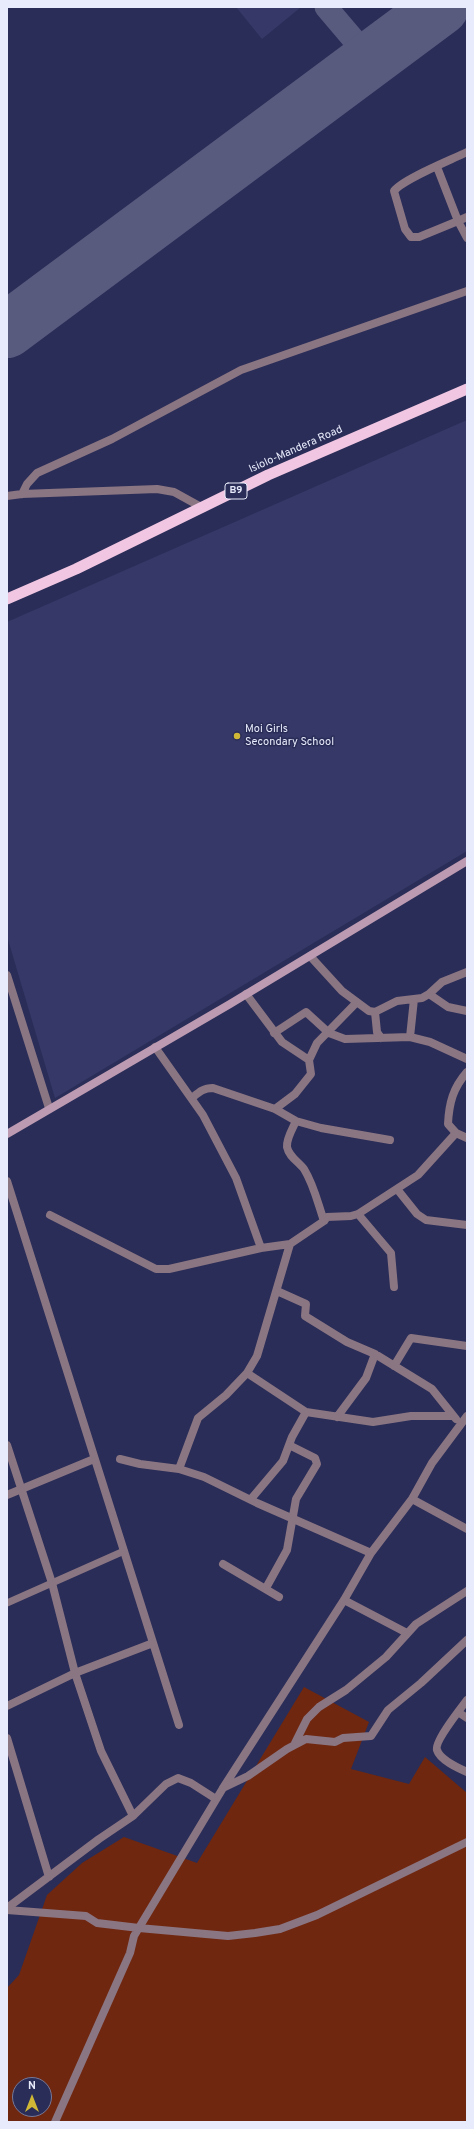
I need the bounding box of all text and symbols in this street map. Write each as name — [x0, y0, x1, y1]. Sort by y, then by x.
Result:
street label: Isiolo-Mandera Road — [247, 423, 345, 477]
road number: B9 — [225, 483, 247, 499]
place label: Moi Girls Secondary School — [245, 723, 334, 749]
marker: Moi Girls Secondary School — [232, 731, 242, 741]
north arrow — [12, 2077, 52, 2117]
text: N — [28, 2079, 36, 2093]

